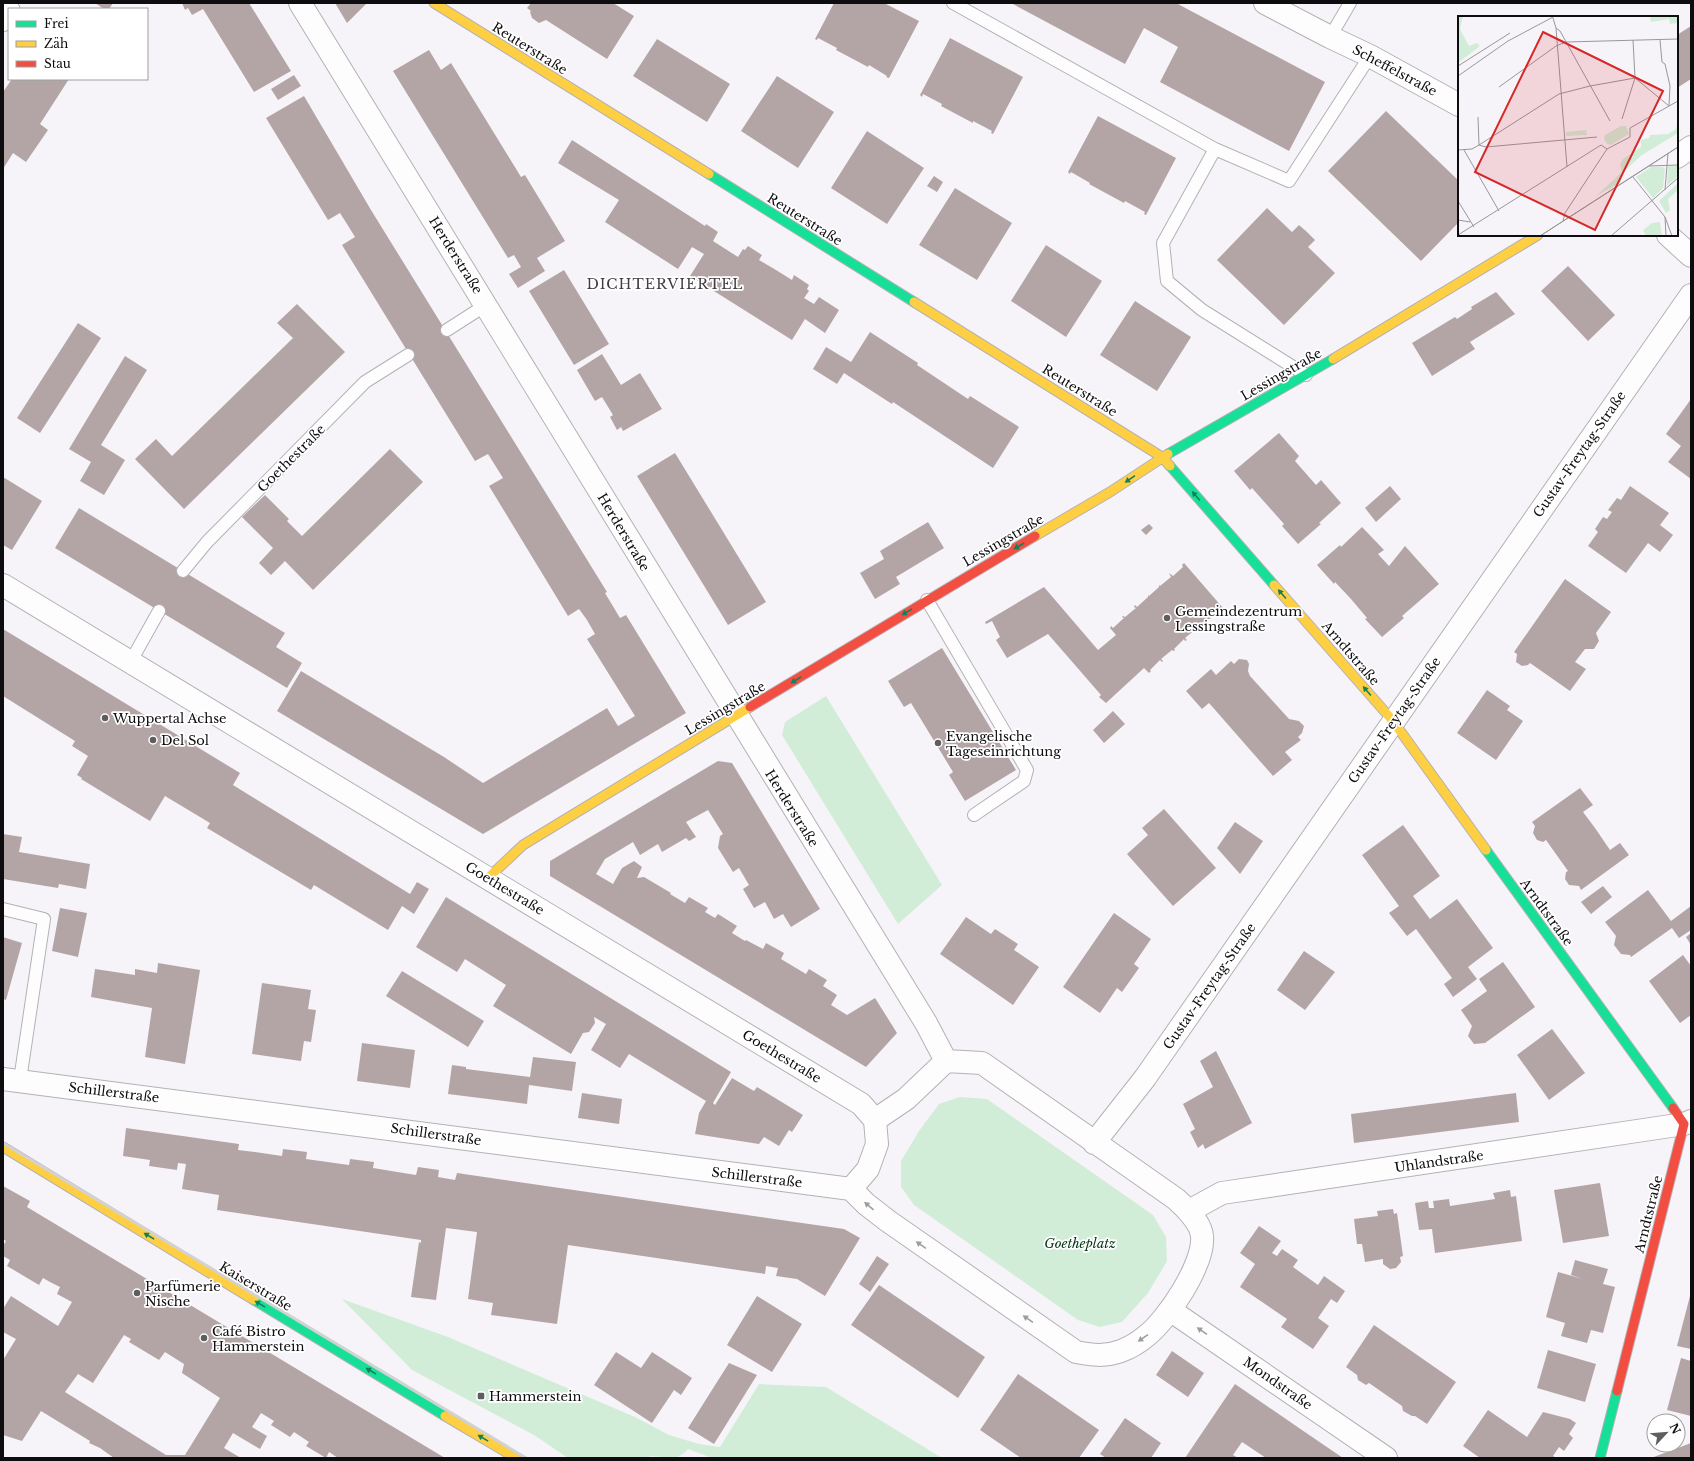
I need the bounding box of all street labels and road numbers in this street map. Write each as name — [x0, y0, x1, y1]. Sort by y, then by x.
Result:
street label: Reuterstraße — [489, 19, 570, 78]
street label: Scheffelstraße — [1350, 41, 1440, 100]
street label: Reuterstraße — [764, 190, 845, 249]
street label: Herderstraße — [425, 213, 486, 297]
street label: Lessingstraße — [1238, 344, 1325, 404]
street label: Reuterstraße — [1039, 361, 1120, 420]
street label: Gustav-Freytag-Straße — [1529, 388, 1630, 521]
street label: Goethestraße — [254, 421, 329, 496]
street label: Herderstraße — [594, 490, 654, 574]
street label: Lessingstraße — [960, 510, 1047, 570]
street label: Arndtstraße — [1317, 617, 1383, 689]
street label: Gustav-Freytag-Straße — [1344, 654, 1445, 787]
street label: Lessingstraße — [682, 678, 768, 739]
street label: Herderstraße — [761, 766, 822, 850]
street label: Goethestraße — [462, 858, 547, 919]
street label: Arndtstraße — [1516, 874, 1577, 949]
street label: Gustav-Freytag-Straße — [1159, 920, 1260, 1053]
street label: Goethestraße — [739, 1026, 824, 1087]
street label: Schillerstraße — [68, 1078, 160, 1107]
street label: Schillerstraße — [389, 1120, 482, 1149]
street label: Uhlandstraße — [1393, 1147, 1485, 1176]
street label: Schillerstraße — [711, 1163, 803, 1192]
street label: Arndtstraße — [1630, 1174, 1666, 1256]
street label: Kaiserstraße — [216, 1258, 295, 1315]
street label: Mondstraße — [1240, 1353, 1316, 1413]

